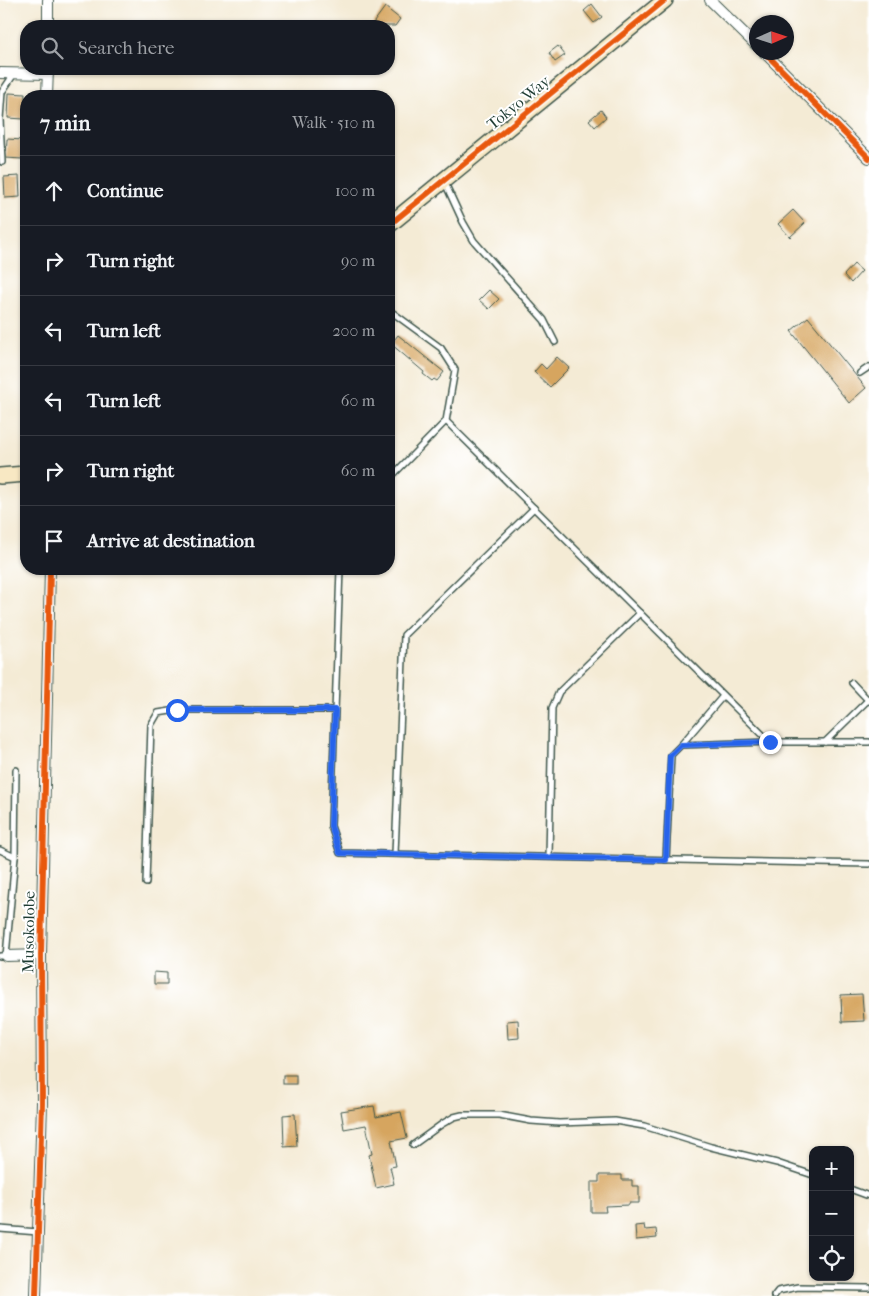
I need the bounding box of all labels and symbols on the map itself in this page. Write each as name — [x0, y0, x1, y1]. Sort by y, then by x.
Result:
north arrow — [749, 15, 794, 60]
street label: Tokyo Way — [483, 71, 554, 134]
route start — [166, 699, 189, 722]
route end — [759, 731, 782, 754]
street label: Musokolobe — [18, 891, 39, 973]

